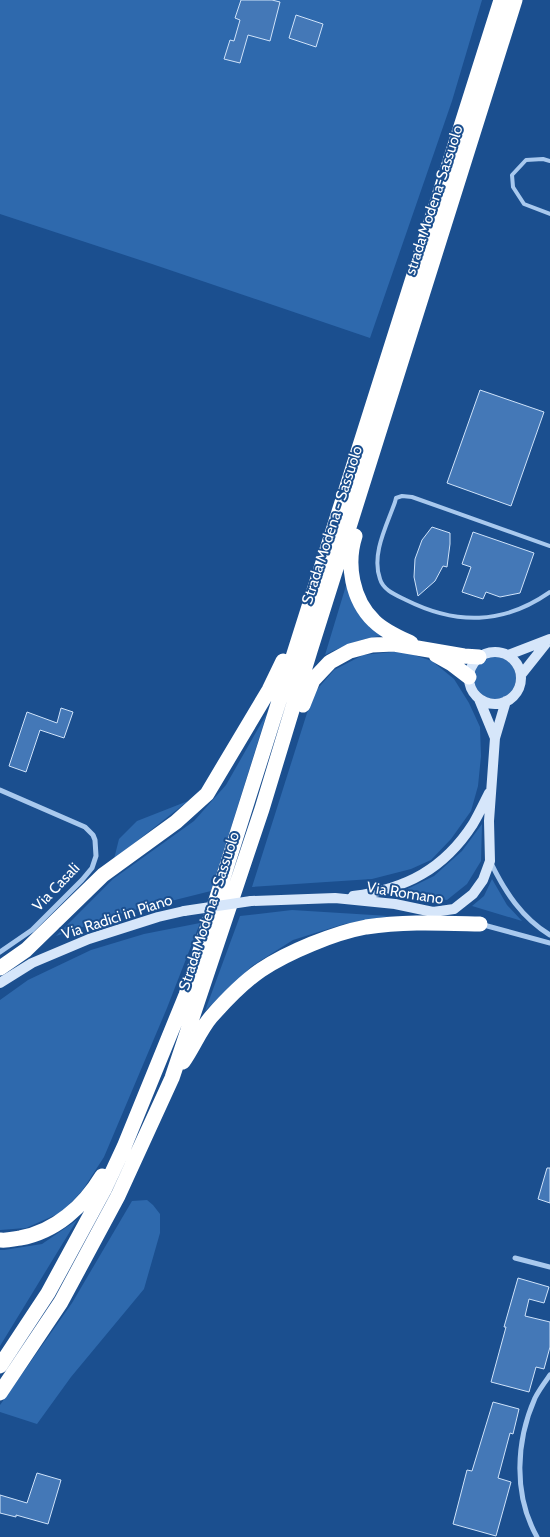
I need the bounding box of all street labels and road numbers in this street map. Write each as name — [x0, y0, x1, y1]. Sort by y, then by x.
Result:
street label: strada Modena-Sassuolo — [401, 123, 467, 277]
street label: Strada Modena - Sassuolo — [298, 444, 366, 606]
street label: Strada Modena - Sassuolo — [175, 830, 243, 992]
street label: Via Casali — [29, 859, 83, 915]
street label: Via Romano — [365, 878, 445, 908]
street label: Via Radici in Piano — [60, 891, 174, 943]

